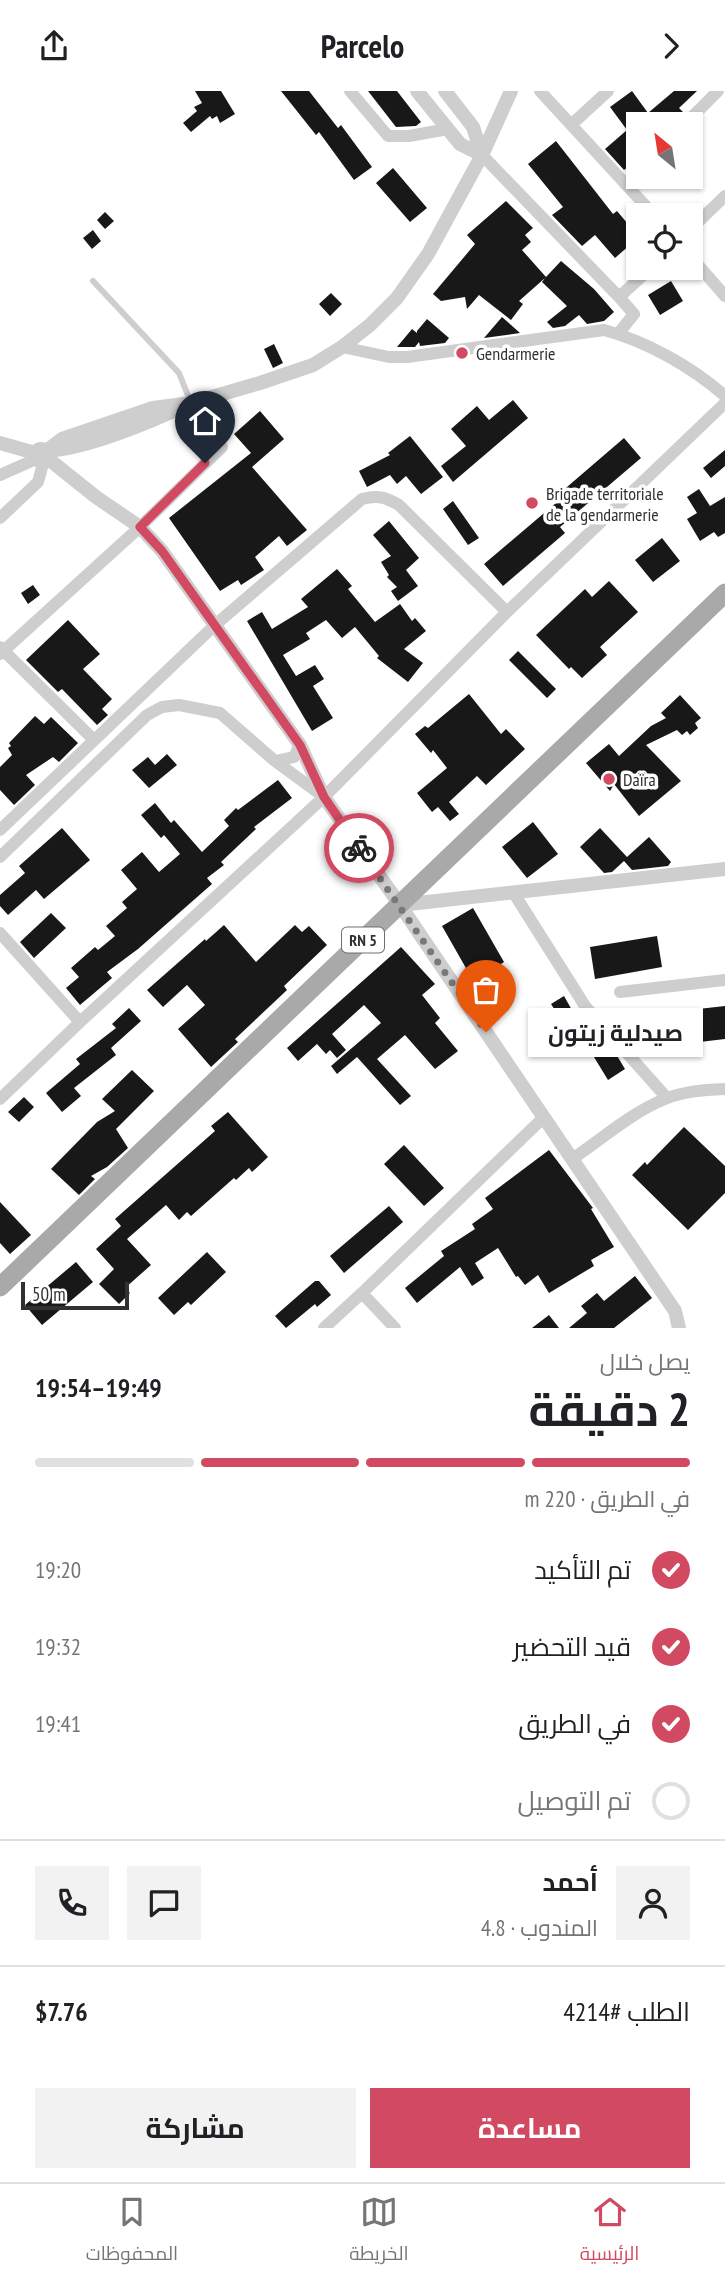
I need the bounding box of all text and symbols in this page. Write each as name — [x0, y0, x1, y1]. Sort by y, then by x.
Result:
text: Parcelo — [321, 25, 404, 67]
icon: share — [35, 27, 73, 65]
icon: forward — [652, 27, 690, 65]
north arrow — [626, 112, 704, 189]
map controls — [626, 112, 703, 280]
button: locate — [626, 203, 703, 280]
place label: Gendarmerie — [476, 342, 556, 365]
marker: Gendarmerie — [454, 345, 470, 361]
pin — [175, 391, 235, 463]
icon: home — [186, 402, 224, 440]
place label: Brigade territoriale de la gendarmerie — [546, 482, 664, 526]
marker: Brigade territoriale de la gendarmerie — [524, 495, 540, 511]
place label: Daïra — [623, 768, 656, 791]
marker: Daïra — [601, 771, 617, 787]
courier — [324, 813, 394, 883]
icon: bike — [340, 829, 378, 867]
road number: RN 5 — [342, 927, 384, 953]
pin — [456, 960, 516, 1032]
icon: bag — [467, 971, 505, 1009]
callout: صيدلية زيتون — [528, 1007, 703, 1056]
text: صيدلية زيتون — [548, 1018, 683, 1047]
scale bar — [21, 1279, 130, 1311]
text: 50 m — [32, 1282, 66, 1306]
text: يصل خلال — [600, 1347, 690, 1376]
text: 19:49–19:54 — [35, 1371, 162, 1404]
text: 2 دقيقة — [529, 1379, 690, 1439]
text: في الطريق · 220 m — [525, 1484, 690, 1513]
icon: check — [652, 1551, 690, 1589]
text: تم التأكيد — [534, 1553, 631, 1586]
text: 19:20 — [35, 1555, 81, 1584]
icon: check — [652, 1628, 690, 1666]
text: قيد التحضير — [513, 1630, 631, 1663]
text: 19:32 — [35, 1632, 81, 1661]
icon: check — [652, 1705, 690, 1743]
text: في الطريق — [518, 1707, 631, 1740]
text: 19:41 — [35, 1709, 81, 1738]
text: تم التوصيل — [517, 1784, 631, 1817]
text: أحمد — [542, 1865, 598, 1898]
button: phone — [35, 1866, 109, 1940]
button: chat — [127, 1866, 201, 1940]
button: person — [616, 1866, 690, 1940]
text: المندوب · 4.8 — [481, 1913, 598, 1942]
text: $7.76 — [35, 1995, 88, 2028]
text: الطلب #4214 — [563, 1995, 690, 2028]
button: مشاركة — [35, 2088, 356, 2168]
button: مساعدة — [370, 2088, 690, 2168]
tab: المحفوظات — [86, 2193, 178, 2271]
tab: الخريطة — [349, 2193, 409, 2271]
tab: الرئيسية — [580, 2193, 639, 2271]

